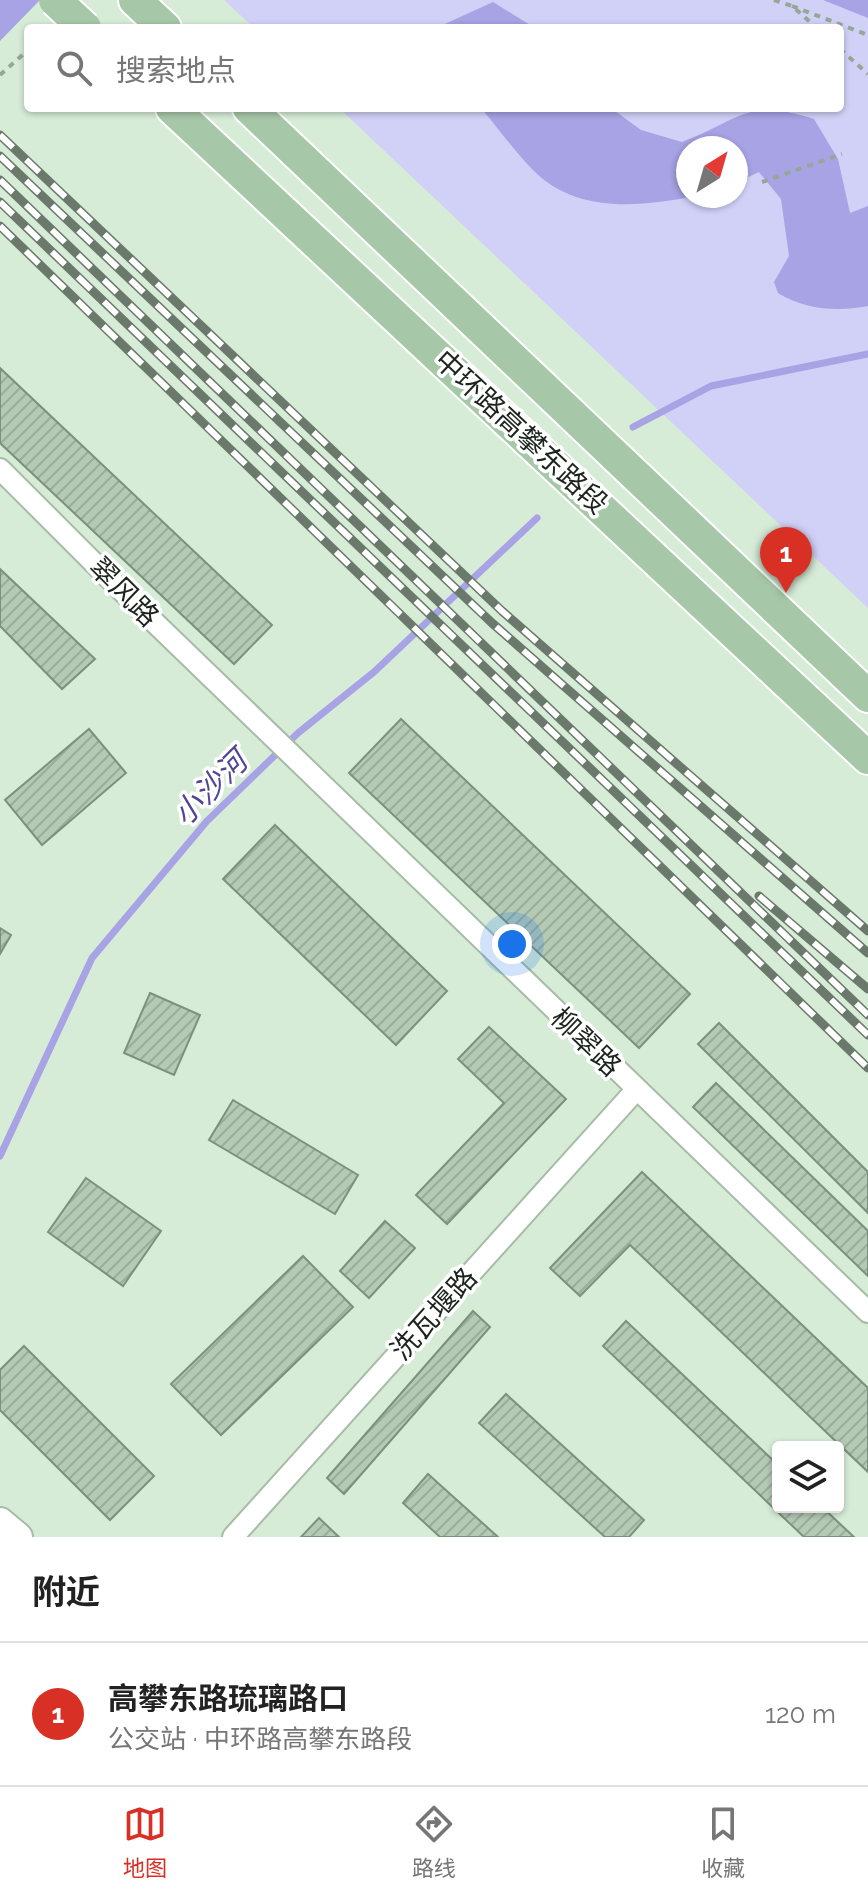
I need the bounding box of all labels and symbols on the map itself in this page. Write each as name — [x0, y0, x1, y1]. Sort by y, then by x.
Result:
north arrow — [676, 136, 748, 208]
street label: 中环路高攀东路段 — [428, 344, 614, 520]
pin: 1 — [760, 527, 812, 593]
street label: 翠风路 — [83, 551, 165, 633]
water label: 小沙河 — [166, 740, 258, 832]
your location — [492, 924, 532, 964]
street label: 柳翠路 — [544, 1001, 628, 1083]
street label: 洗瓦堰路 — [384, 1261, 484, 1367]

